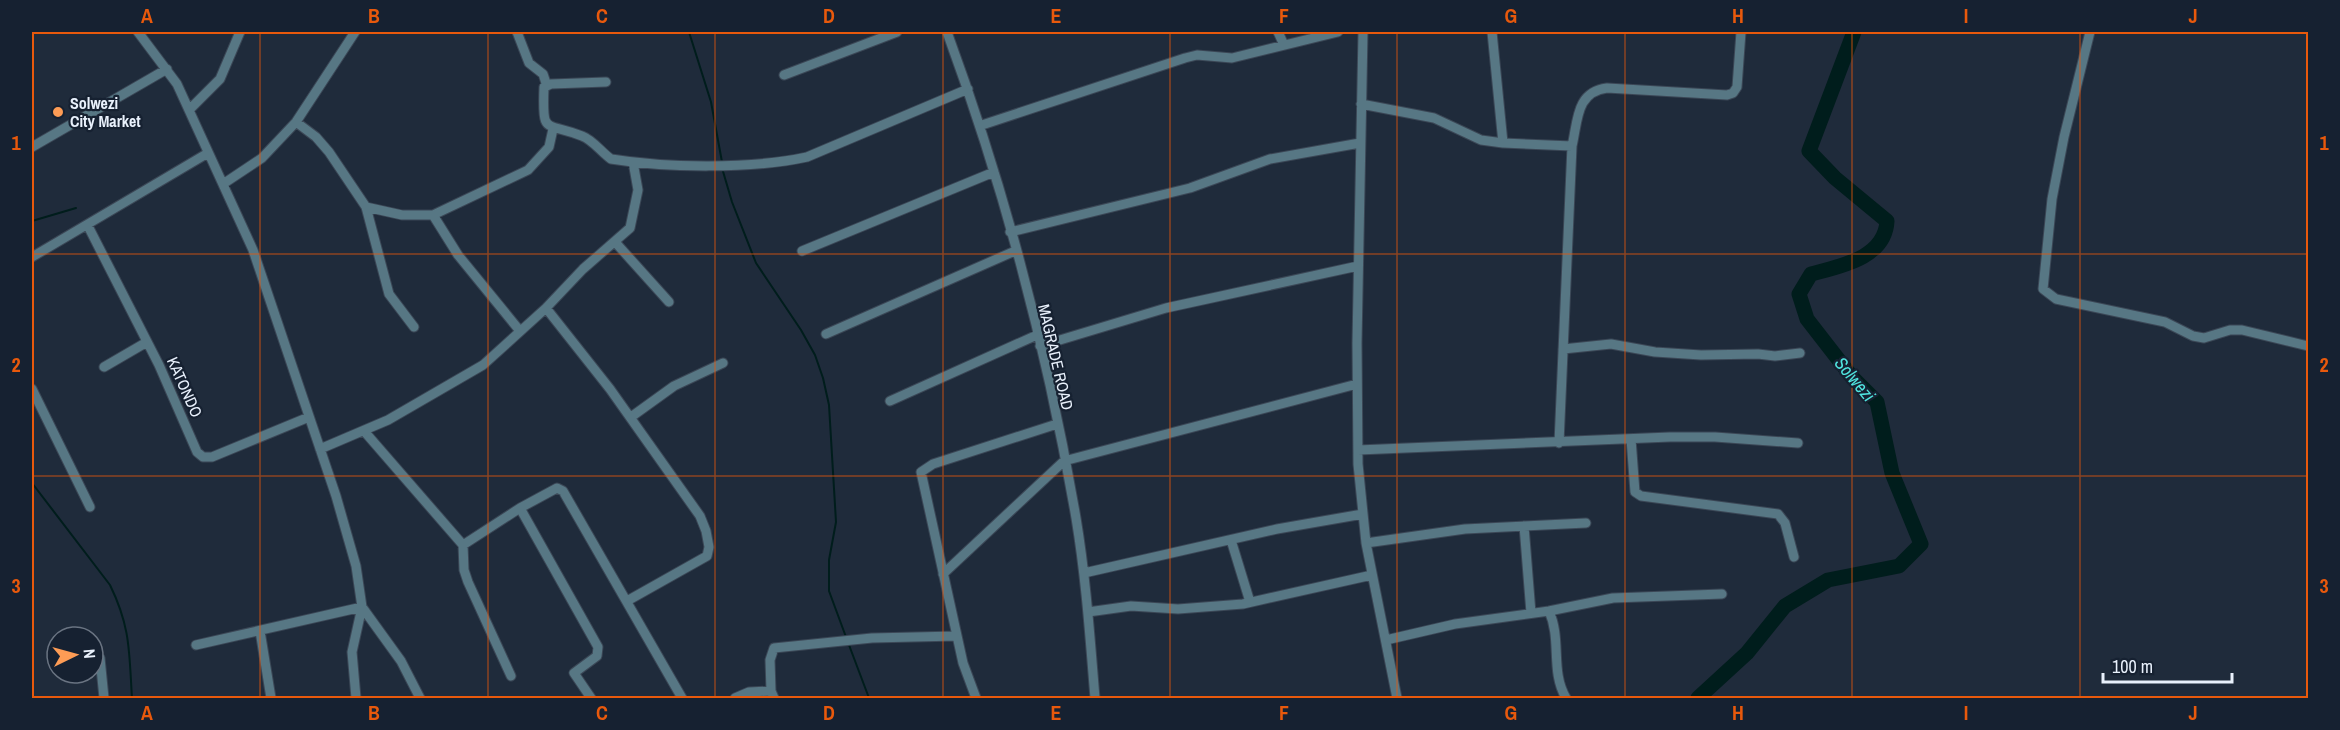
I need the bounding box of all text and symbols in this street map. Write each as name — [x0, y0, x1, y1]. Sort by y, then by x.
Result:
text: A — [141, 2, 153, 29]
text: B — [368, 2, 380, 29]
text: C — [596, 2, 608, 29]
text: D — [823, 2, 835, 29]
text: E — [1051, 2, 1062, 29]
text: F — [1279, 2, 1289, 29]
text: G — [1505, 2, 1517, 29]
text: H — [1732, 2, 1744, 29]
text: I — [1964, 2, 1968, 29]
text: J — [2188, 2, 2198, 29]
place label: Solwezi City Market — [70, 92, 141, 132]
marker: Solwezi City Market — [51, 105, 65, 119]
text: 1 — [11, 129, 21, 156]
text: 1 — [2319, 129, 2329, 156]
street label: MAGRADE ROAD — [1033, 302, 1079, 412]
text: 2 — [11, 351, 21, 378]
water label: Solwezi — [1829, 351, 1881, 407]
text: 2 — [2319, 351, 2329, 378]
street label: KATONDO — [162, 353, 208, 421]
text: 3 — [11, 572, 21, 599]
text: 3 — [2319, 572, 2329, 599]
north arrow — [45, 625, 105, 685]
scale bar — [2103, 646, 2232, 684]
text: N — [79, 648, 101, 659]
text: 100 m — [2112, 654, 2153, 679]
text: A — [141, 699, 153, 726]
text: B — [368, 699, 380, 726]
text: C — [596, 699, 608, 726]
text: D — [823, 699, 835, 726]
text: E — [1051, 699, 1062, 726]
text: F — [1279, 699, 1289, 726]
text: G — [1505, 699, 1517, 726]
text: H — [1732, 699, 1744, 726]
text: I — [1964, 699, 1968, 726]
text: J — [2188, 699, 2198, 726]

